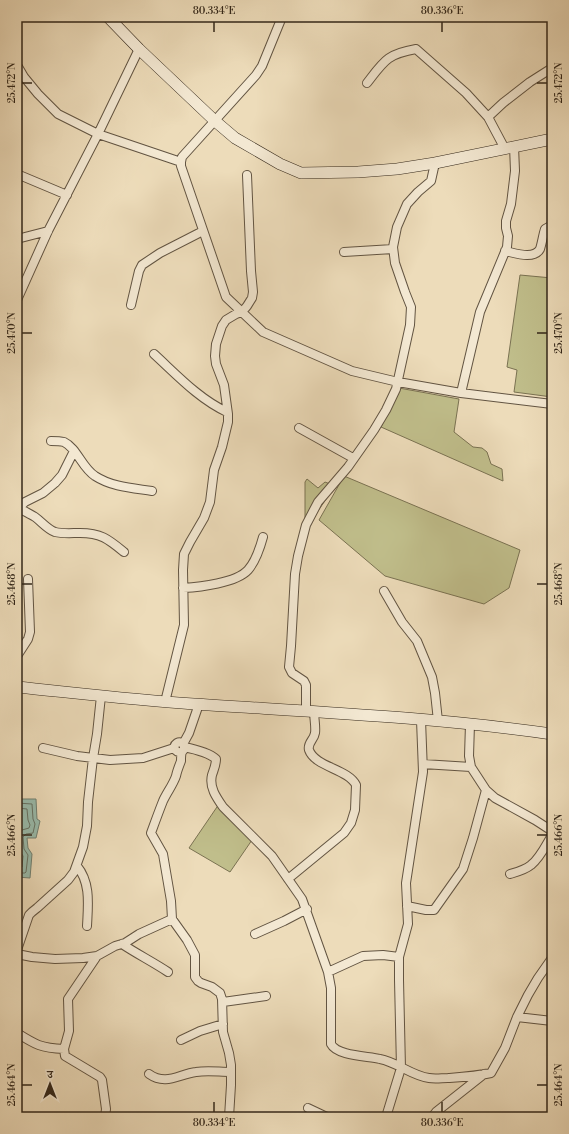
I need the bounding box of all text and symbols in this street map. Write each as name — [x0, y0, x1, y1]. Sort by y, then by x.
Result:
text: 80.334°E — [193, 5, 235, 17]
text: 80.336°E — [421, 5, 463, 17]
text: 25.472°N — [6, 62, 18, 103]
text: 25.472°N — [553, 62, 565, 103]
text: 25.470°N — [6, 312, 18, 354]
text: 25.470°N — [553, 312, 565, 354]
text: 25.468°N — [6, 562, 18, 605]
text: 25.468°N — [553, 562, 565, 605]
text: 25.466°N — [6, 813, 18, 856]
text: 25.466°N — [553, 813, 565, 856]
text: 25.464°N — [6, 1063, 18, 1106]
text: 25.464°N — [553, 1063, 565, 1106]
north arrow — [30, 1064, 70, 1104]
text: उ — [46, 1068, 54, 1082]
text: 80.334°E — [193, 1117, 235, 1129]
text: 80.336°E — [421, 1117, 463, 1129]

